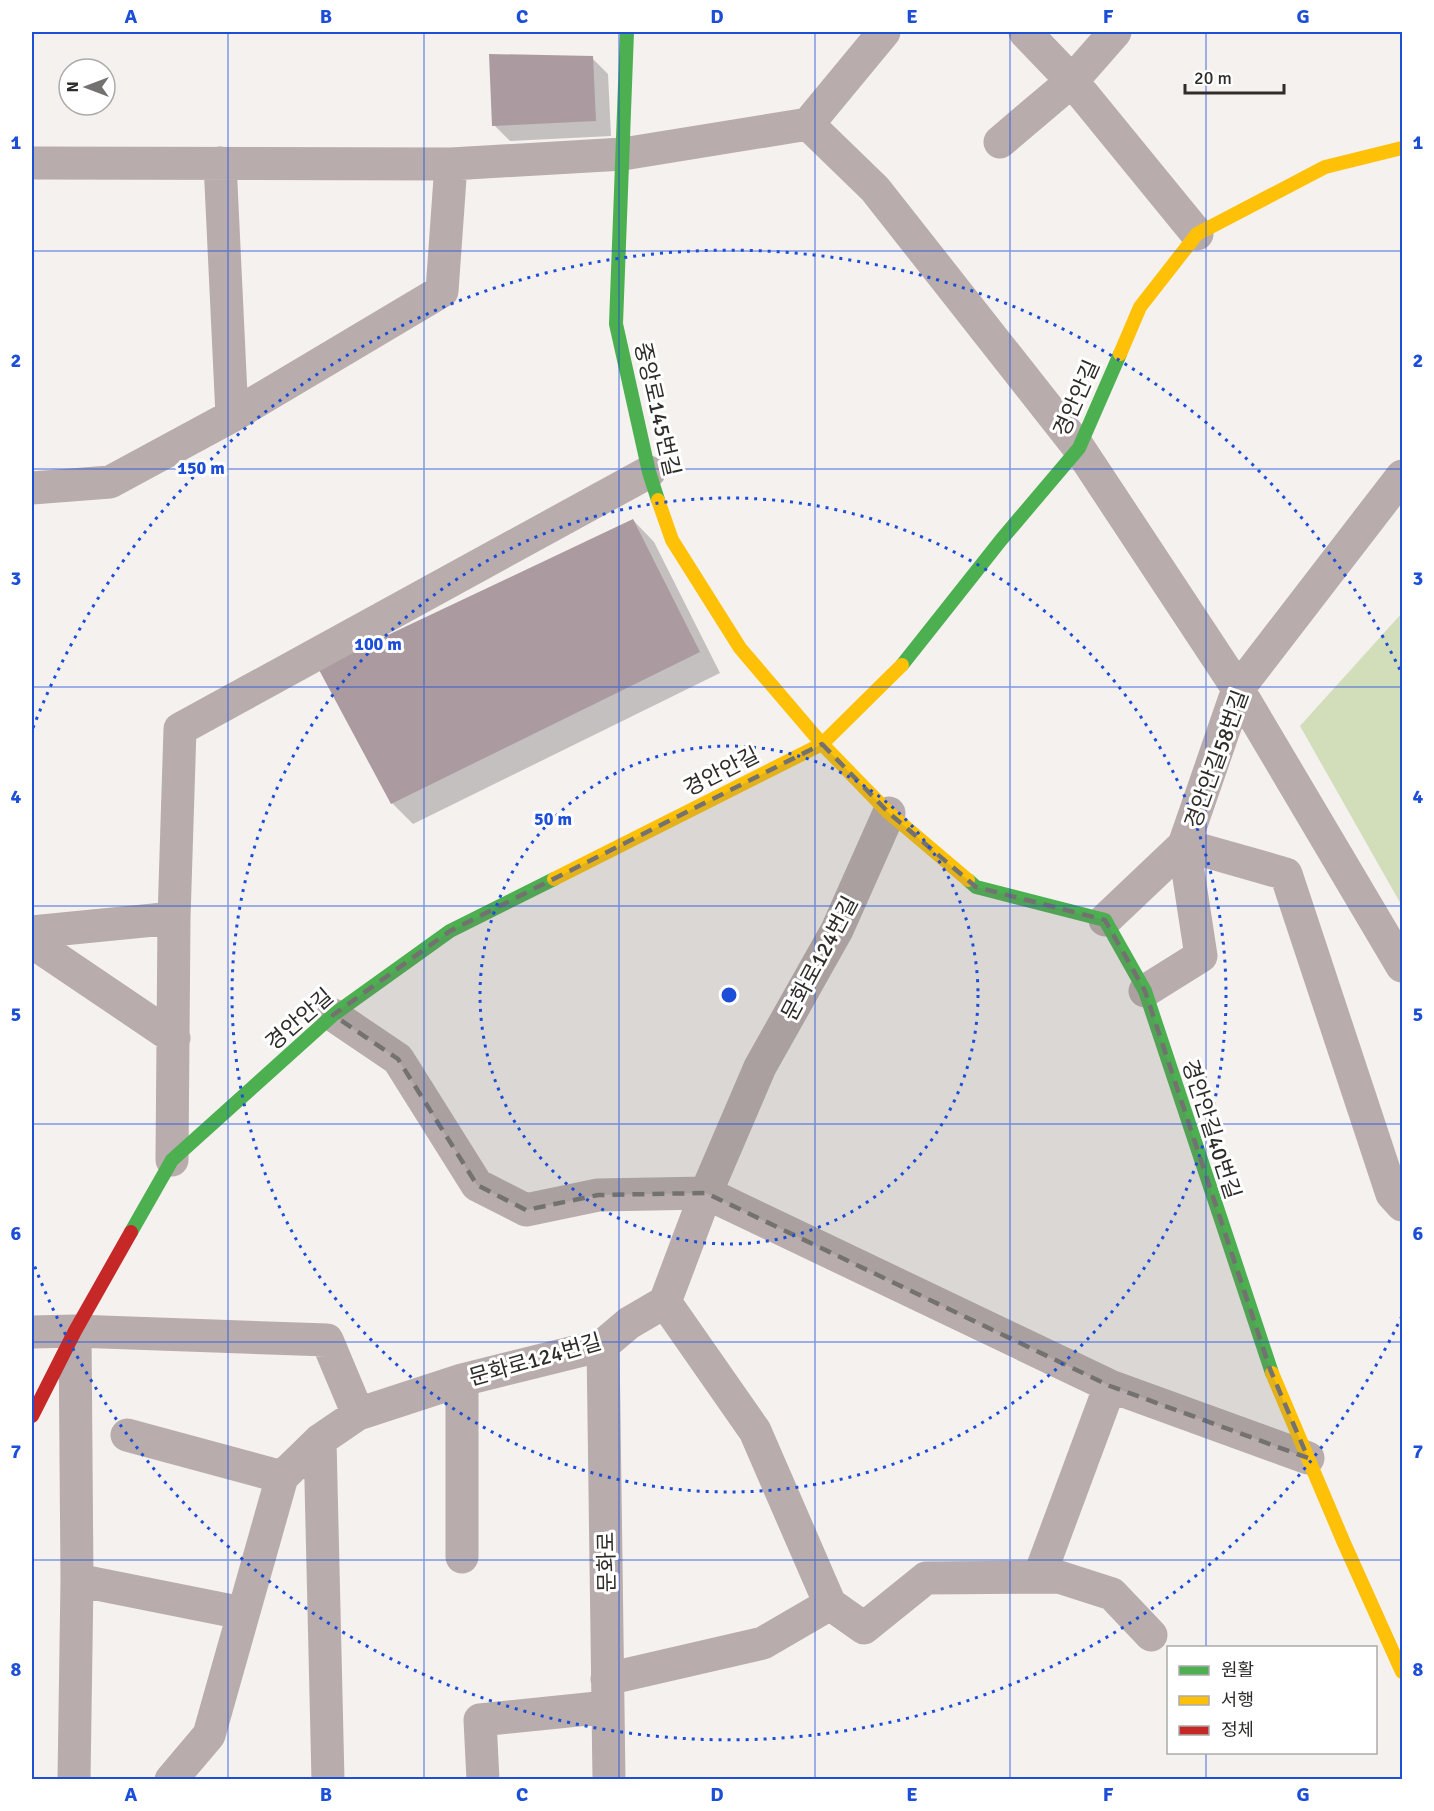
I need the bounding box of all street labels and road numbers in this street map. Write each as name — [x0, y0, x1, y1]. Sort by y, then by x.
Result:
street label: 중앙로145번길 — [629, 339, 686, 479]
street label: 경안안길 — [1048, 356, 1105, 441]
street label: 경안안길58번길 — [1179, 686, 1254, 832]
street label: 경안안길 — [679, 741, 763, 802]
street label: 문화로124번길 — [775, 891, 863, 1025]
street label: 경안안길 — [260, 983, 339, 1056]
street label: 경안안길40번길 — [1176, 1056, 1247, 1202]
street label: 문화로124번길 — [466, 1328, 605, 1391]
street label: 문화로 — [592, 1531, 621, 1593]

